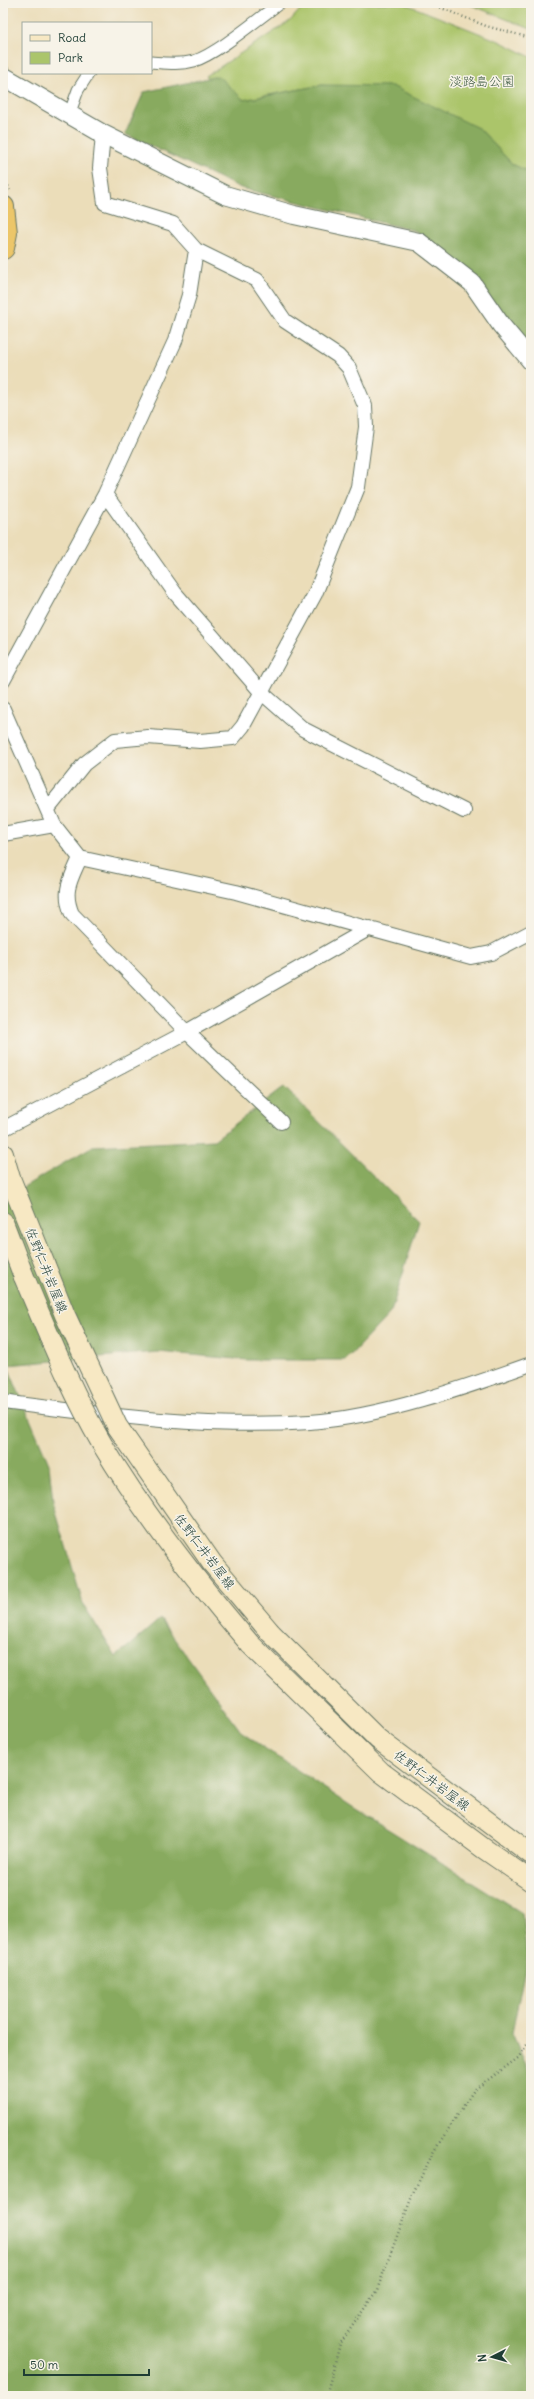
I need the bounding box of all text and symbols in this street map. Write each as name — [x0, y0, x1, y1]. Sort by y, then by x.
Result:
legend — [22, 22, 152, 74]
text: Road — [58, 30, 86, 45]
text: Park — [58, 50, 83, 65]
park label: 淡路島公園 — [449, 73, 515, 90]
street label: 佐野仁井岩屋線 — [22, 1225, 72, 1316]
street label: 佐野仁井岩屋線 — [170, 1510, 239, 1594]
street label: 佐野仁井岩屋線 — [390, 1746, 474, 1815]
north arrow — [472, 2337, 512, 2377]
scale bar — [24, 2351, 149, 2377]
text: N — [475, 2354, 489, 2363]
text: 50 m — [30, 2357, 59, 2372]

